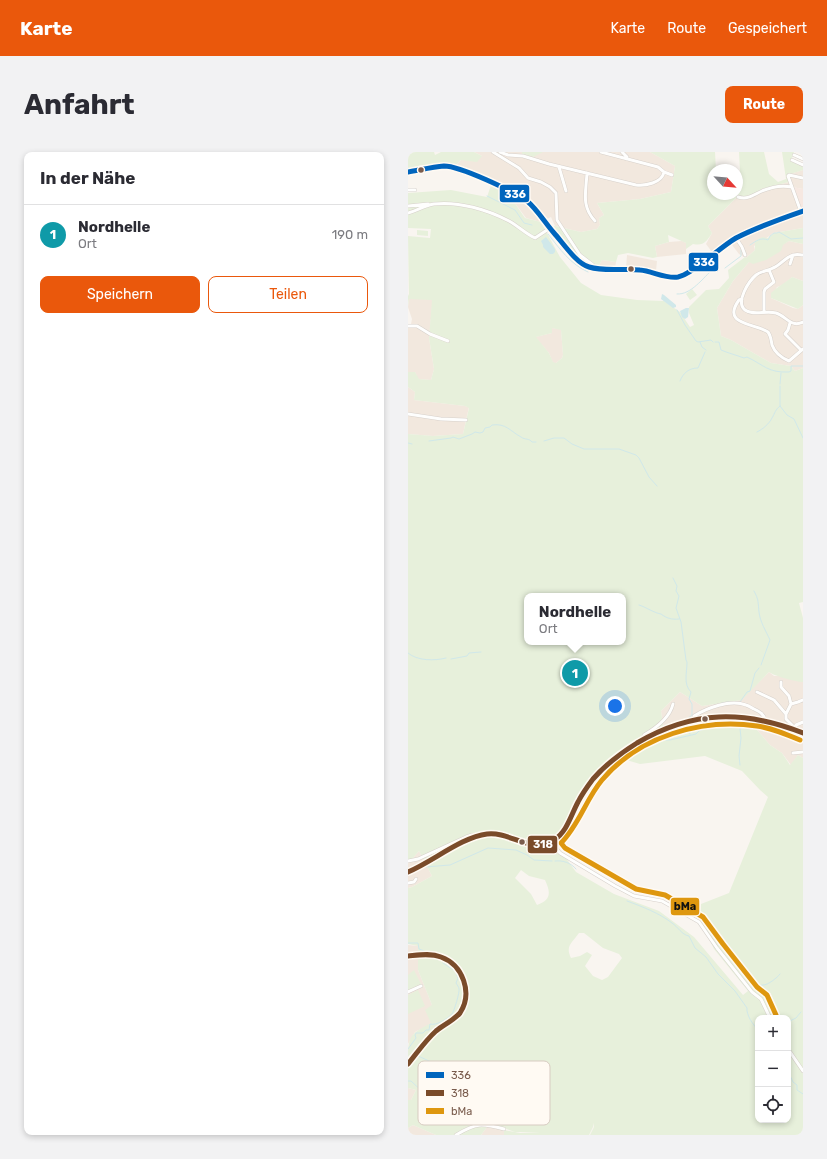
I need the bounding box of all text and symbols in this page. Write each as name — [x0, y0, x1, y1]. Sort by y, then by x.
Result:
text: Karte — [20, 17, 72, 40]
text: Karte — [610, 20, 645, 37]
text: Route — [667, 20, 706, 37]
text: Gespeichert — [728, 20, 807, 37]
button: Route — [725, 86, 803, 123]
text: Anfahrt — [24, 88, 135, 121]
north arrow — [707, 164, 743, 200]
unlabelled marker — [416, 165, 426, 175]
text: In der Nähe — [40, 168, 135, 188]
line badge: 336 — [499, 184, 530, 203]
text: 336 — [504, 188, 526, 201]
text: Nordhelle — [78, 218, 150, 236]
text: 1 — [50, 227, 56, 242]
text: 190 m — [332, 227, 368, 242]
text: Ort — [78, 236, 97, 251]
line badge: 336 — [688, 252, 719, 272]
text: 336 — [693, 256, 715, 269]
unlabelled marker — [626, 264, 636, 274]
button: Speichern — [40, 276, 200, 313]
button: Teilen — [208, 276, 368, 313]
popup — [524, 593, 626, 645]
text: Nordhelle — [539, 603, 611, 621]
text: Ort — [539, 621, 558, 636]
pin: 1 — [562, 658, 588, 688]
your location — [605, 696, 625, 716]
unlabelled marker — [700, 714, 710, 724]
line badge: 318 — [527, 835, 558, 854]
unlabelled marker — [517, 837, 527, 847]
text: 318 — [533, 838, 553, 851]
line badge: bMa — [670, 897, 700, 916]
text: bMa — [674, 900, 696, 913]
map controls — [755, 1015, 791, 1123]
button: + — [755, 1015, 791, 1051]
button: − — [755, 1051, 791, 1087]
legend — [418, 1061, 550, 1125]
text: 336 — [451, 1069, 471, 1082]
text: 318 — [451, 1087, 469, 1100]
button: locate — [755, 1087, 791, 1123]
text: bMa — [451, 1105, 472, 1118]

